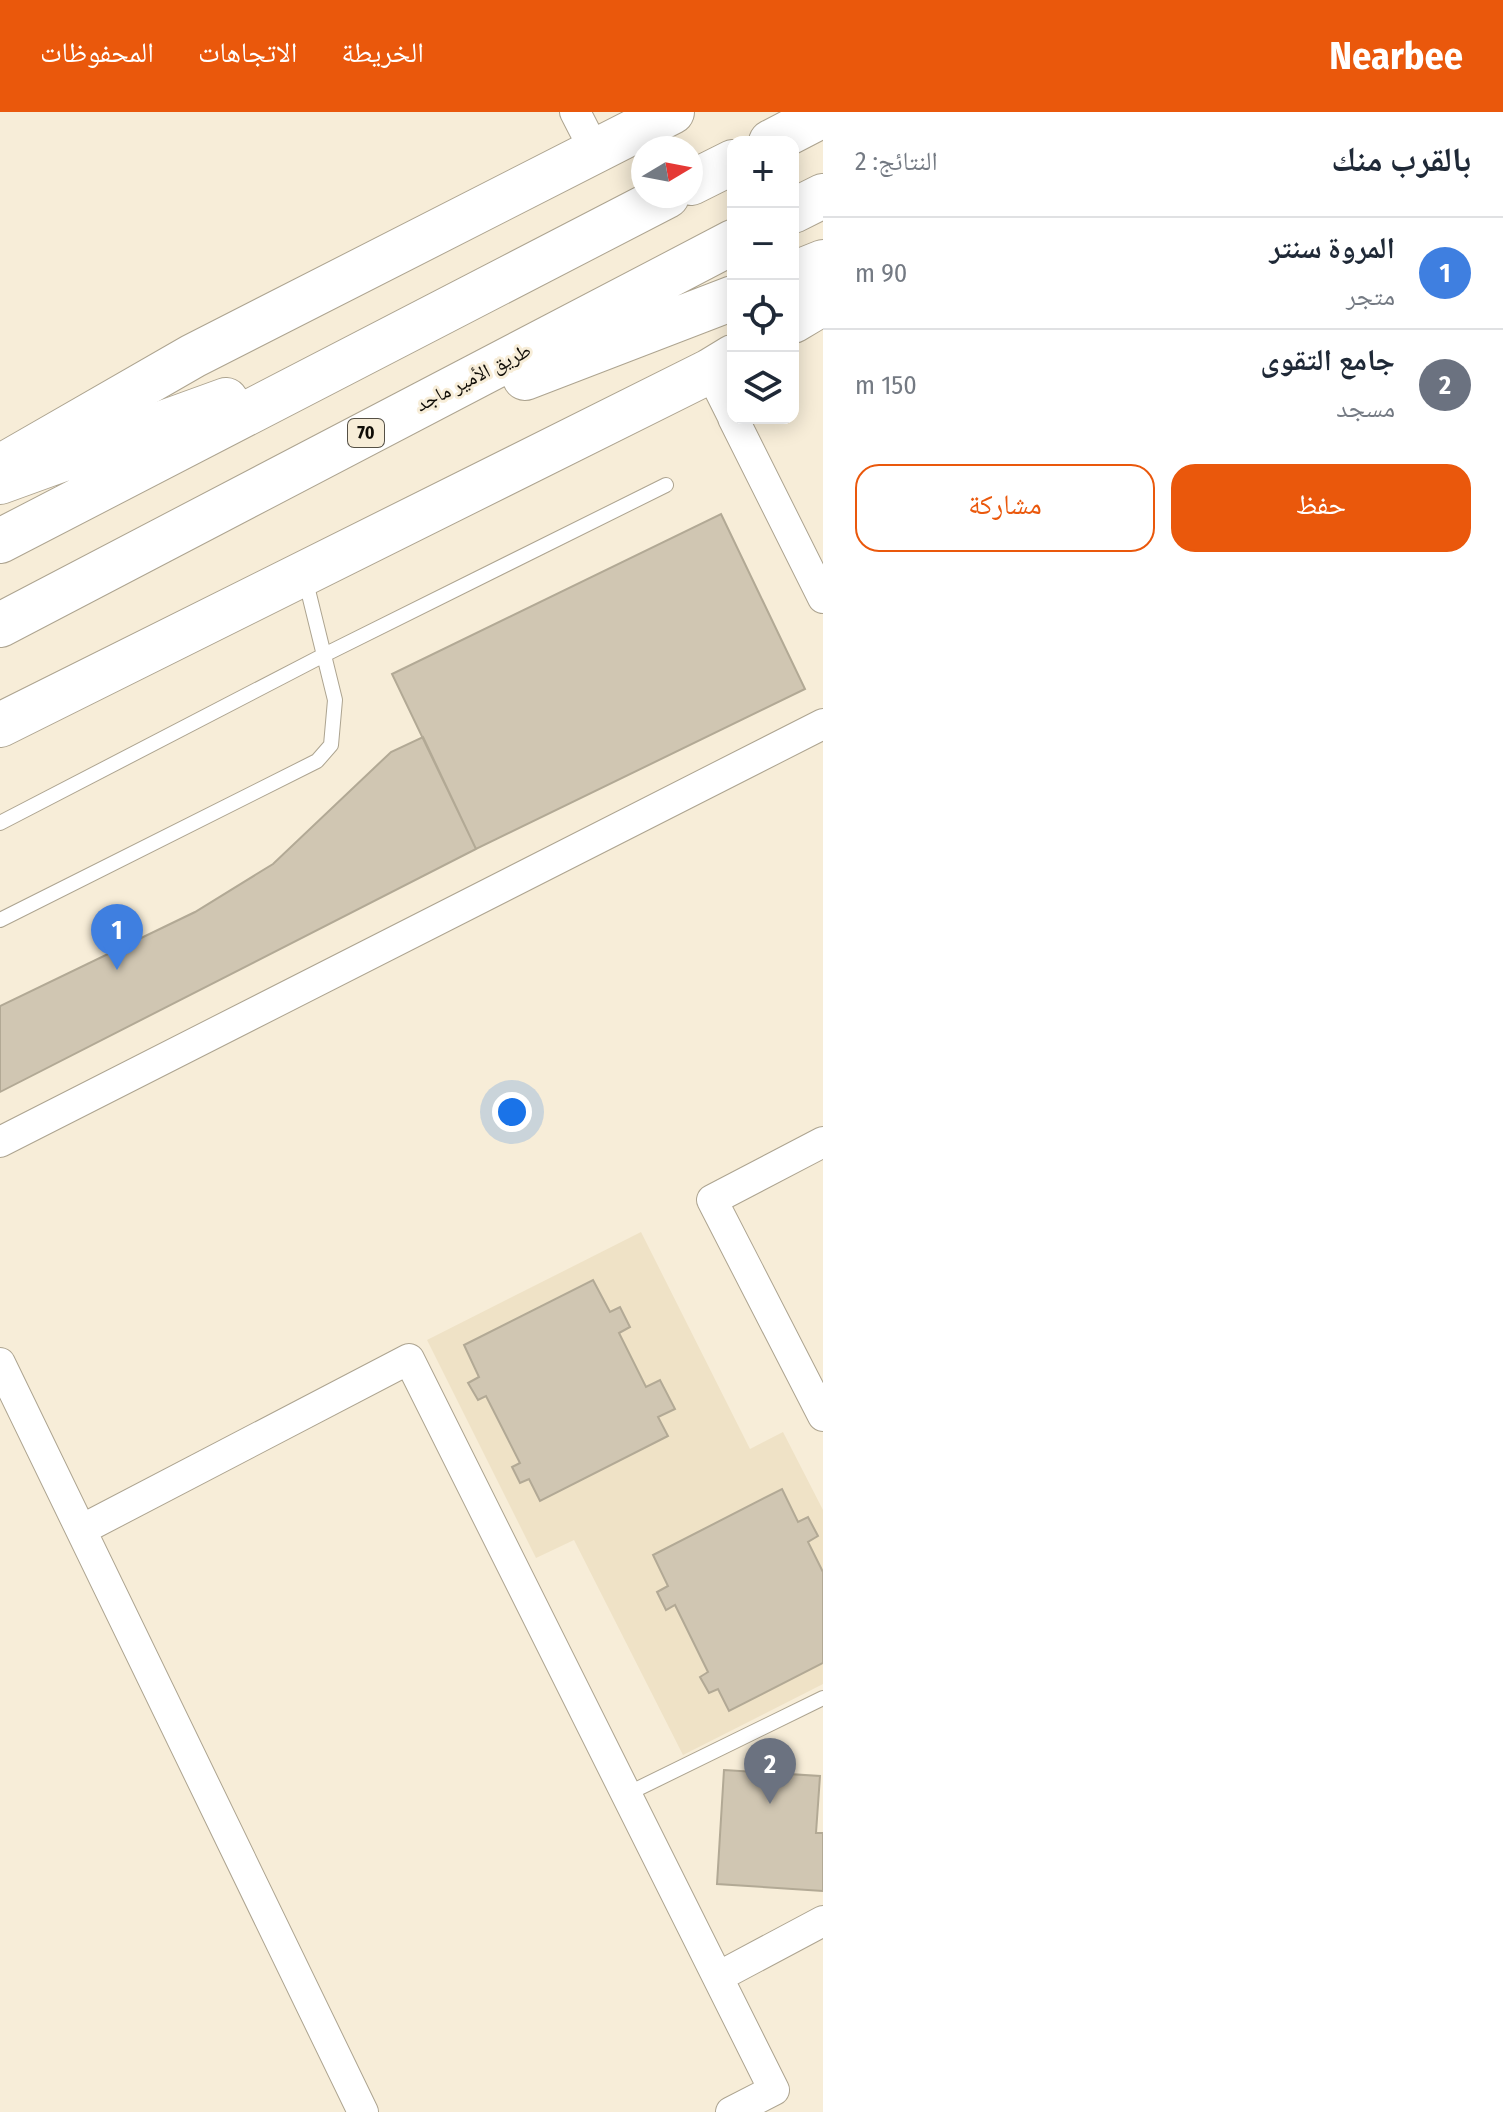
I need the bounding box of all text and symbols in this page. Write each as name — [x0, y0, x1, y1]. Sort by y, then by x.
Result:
text: Nearbee — [1329, 33, 1463, 79]
text: المحفوظات — [40, 36, 154, 69]
text: الاتجاهات — [198, 36, 297, 69]
text: الخريطة — [341, 36, 424, 69]
north arrow — [631, 136, 703, 208]
map controls — [727, 136, 799, 424]
button: + — [727, 136, 799, 208]
text: بالقرب منك — [1331, 139, 1471, 180]
text: النتائج: 2 — [855, 146, 938, 177]
button: − — [727, 208, 799, 280]
text: المروة سنتر — [1269, 230, 1395, 266]
text: 90 m — [855, 258, 907, 289]
text: 1 — [1440, 258, 1451, 289]
button: locate — [727, 280, 799, 352]
text: متجر — [1346, 281, 1395, 312]
street label: طريق الأمير ماجد — [411, 338, 535, 416]
text: جامع التقوى — [1260, 342, 1395, 378]
button: layers — [727, 352, 799, 424]
text: 150 m — [855, 370, 917, 401]
text: 2 — [1439, 370, 1451, 401]
text: مسجد — [1336, 393, 1395, 424]
road number: 70 — [348, 419, 384, 447]
button: مشاركة — [855, 464, 1155, 552]
button: حفظ — [1171, 464, 1471, 552]
pin: 1 — [91, 904, 143, 970]
your location — [492, 1092, 532, 1132]
pin: 2 — [744, 1738, 796, 1804]

